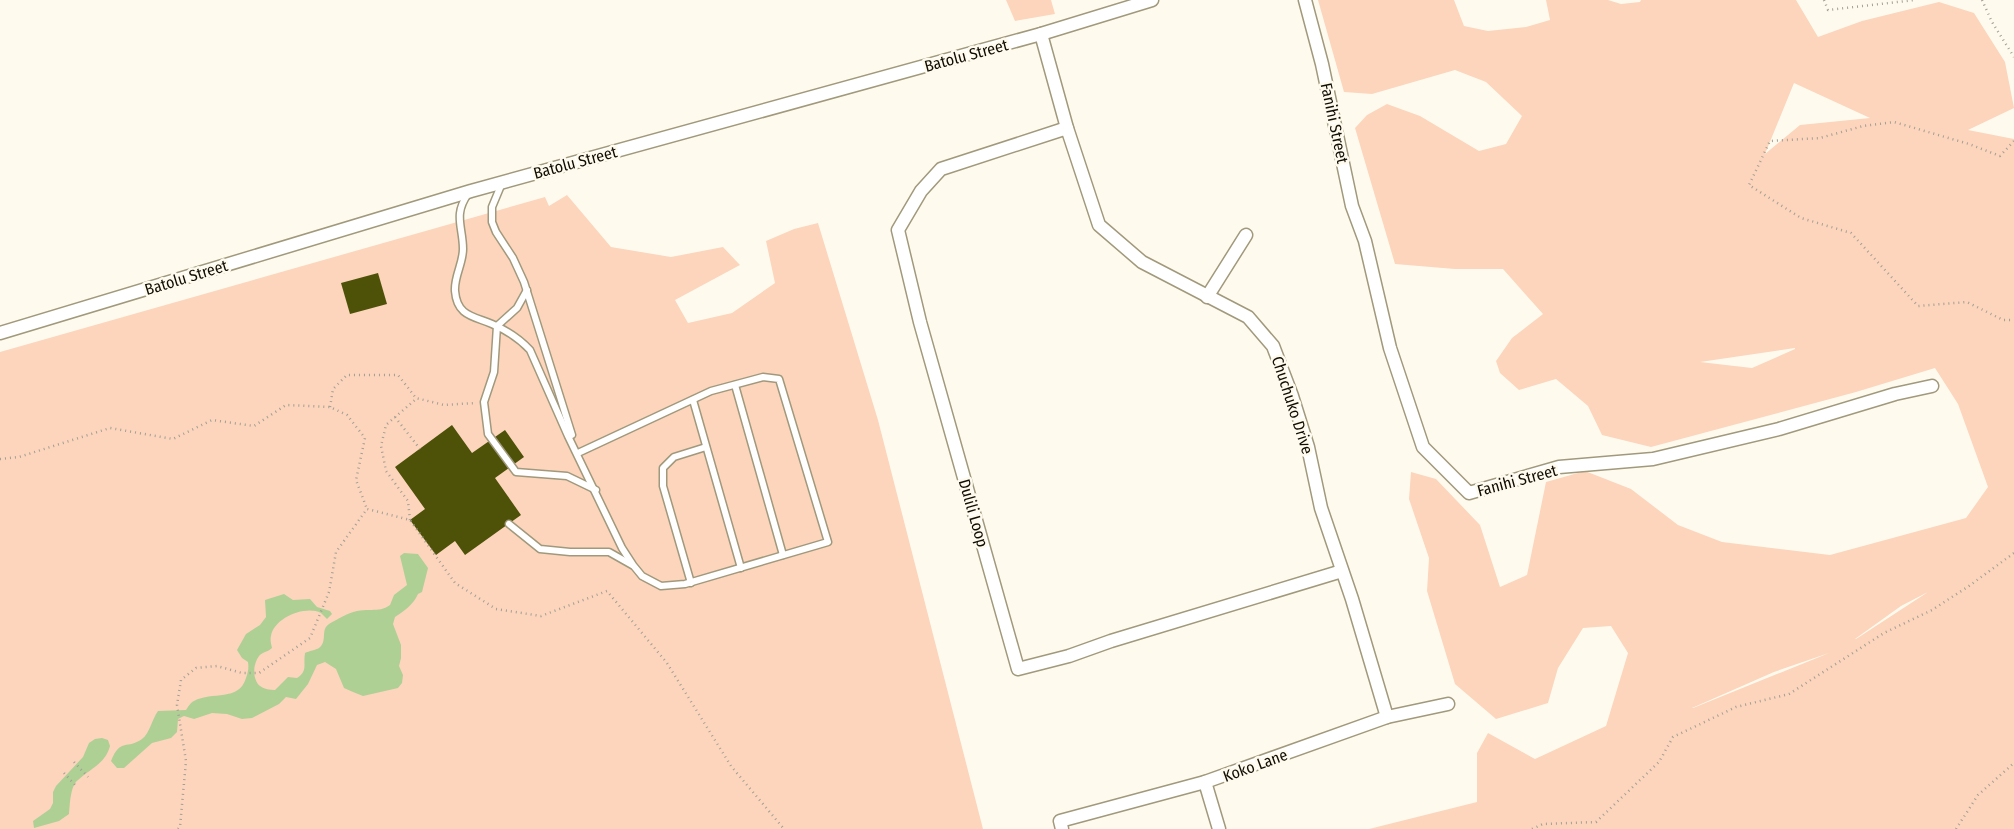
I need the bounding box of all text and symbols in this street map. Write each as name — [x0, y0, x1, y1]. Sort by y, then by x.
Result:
street label: Batolu Street — [922, 35, 1011, 76]
street label: Fanihi Street — [1317, 81, 1352, 166]
street label: Batolu Street — [531, 142, 620, 183]
street label: Batolu Street — [142, 256, 231, 299]
street label: Chuchuko Drive — [1268, 354, 1317, 457]
street label: Fanihi Street — [1475, 461, 1560, 500]
street label: Dulili Loop — [955, 477, 992, 549]
street label: Koko Lane — [1220, 745, 1290, 786]

